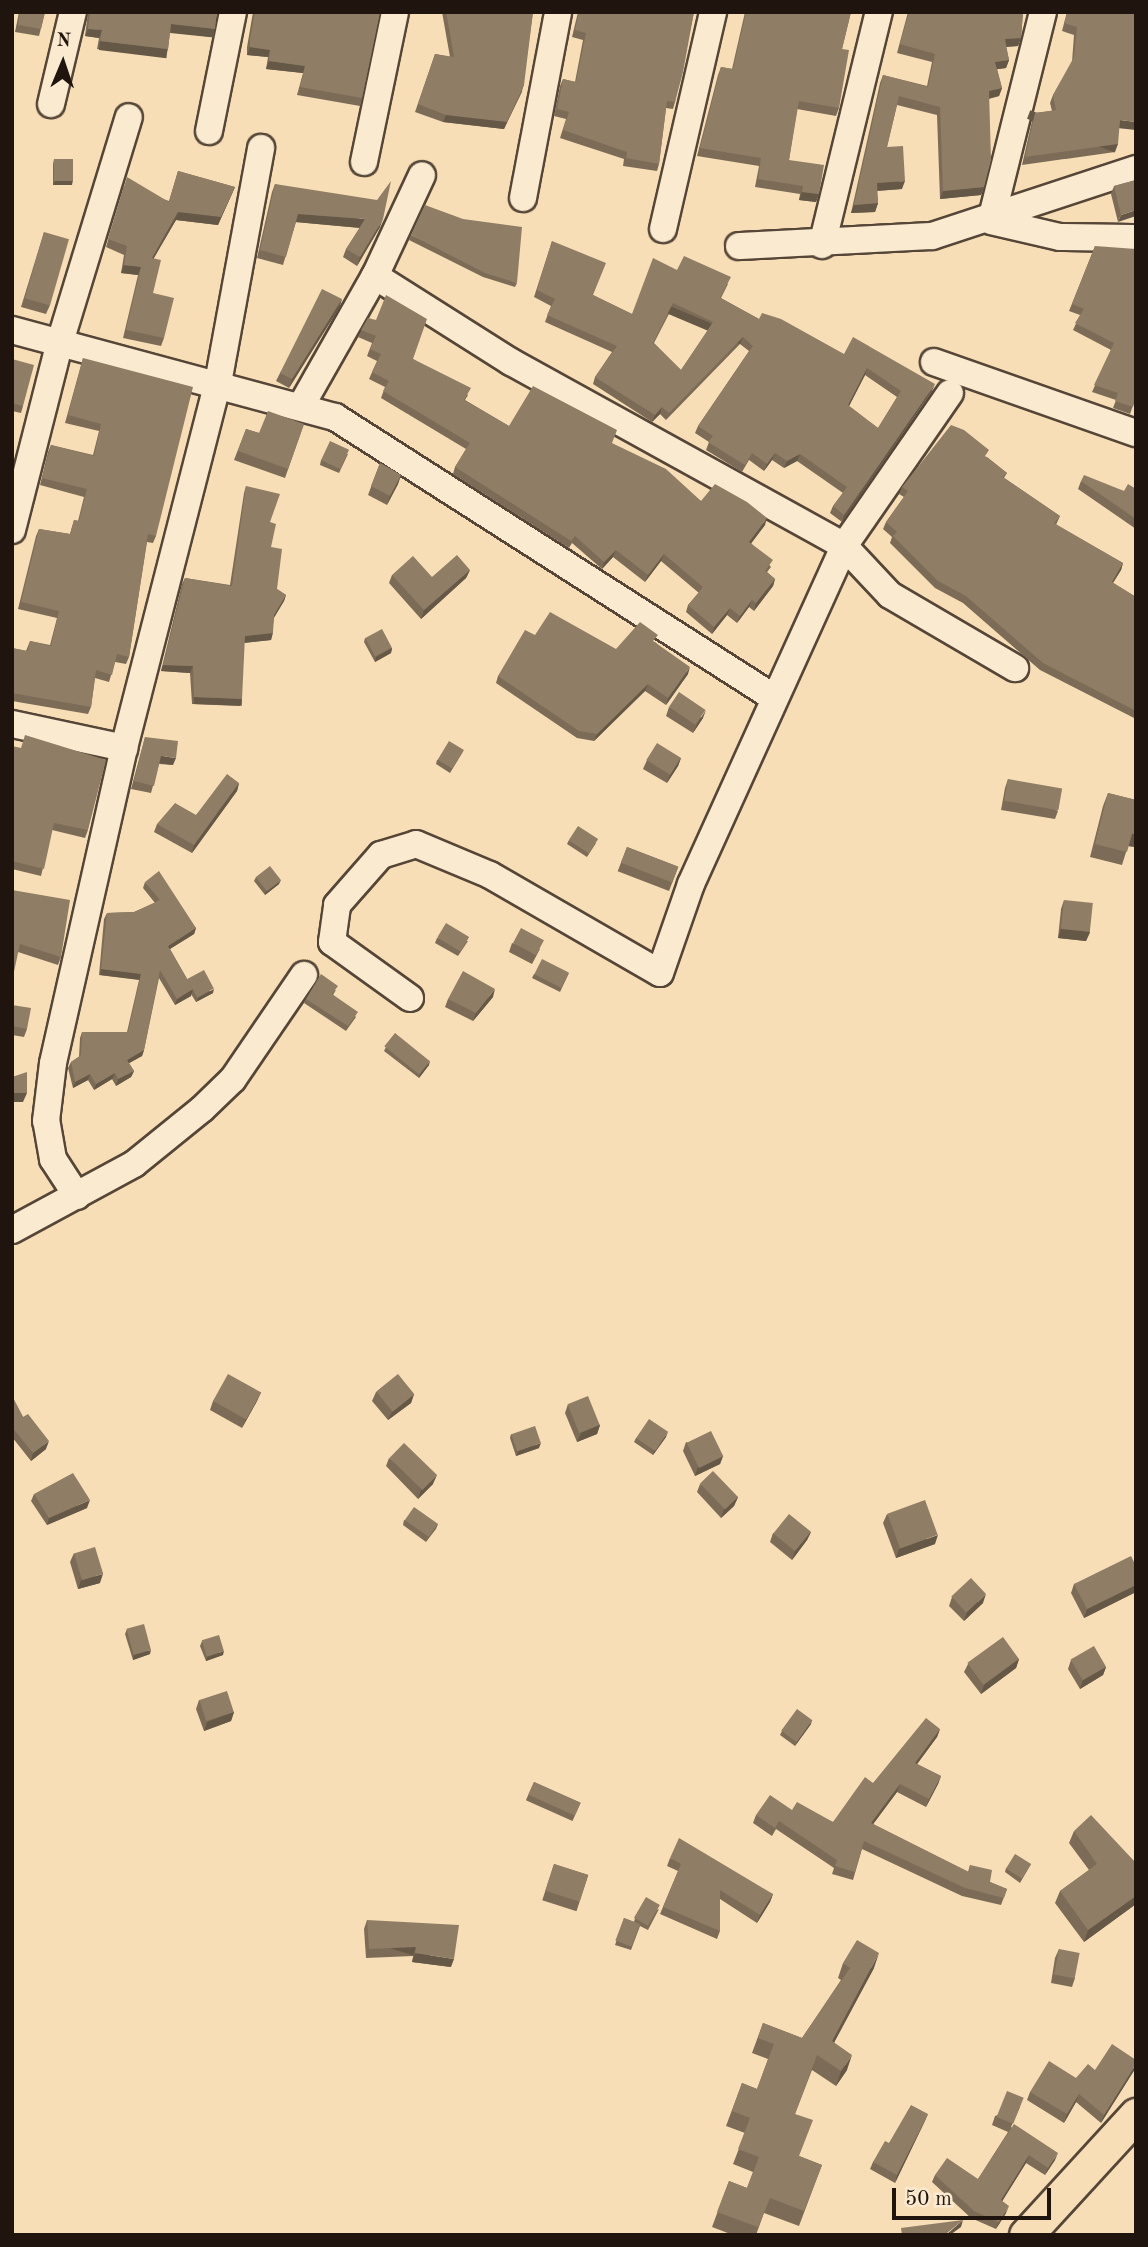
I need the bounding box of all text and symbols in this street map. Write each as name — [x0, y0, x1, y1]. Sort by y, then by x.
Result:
north arrow — [28, 28, 98, 98]
text: N — [56, 32, 71, 51]
scale bar — [896, 2174, 1055, 2218]
text: 50 m — [905, 2189, 952, 2210]

